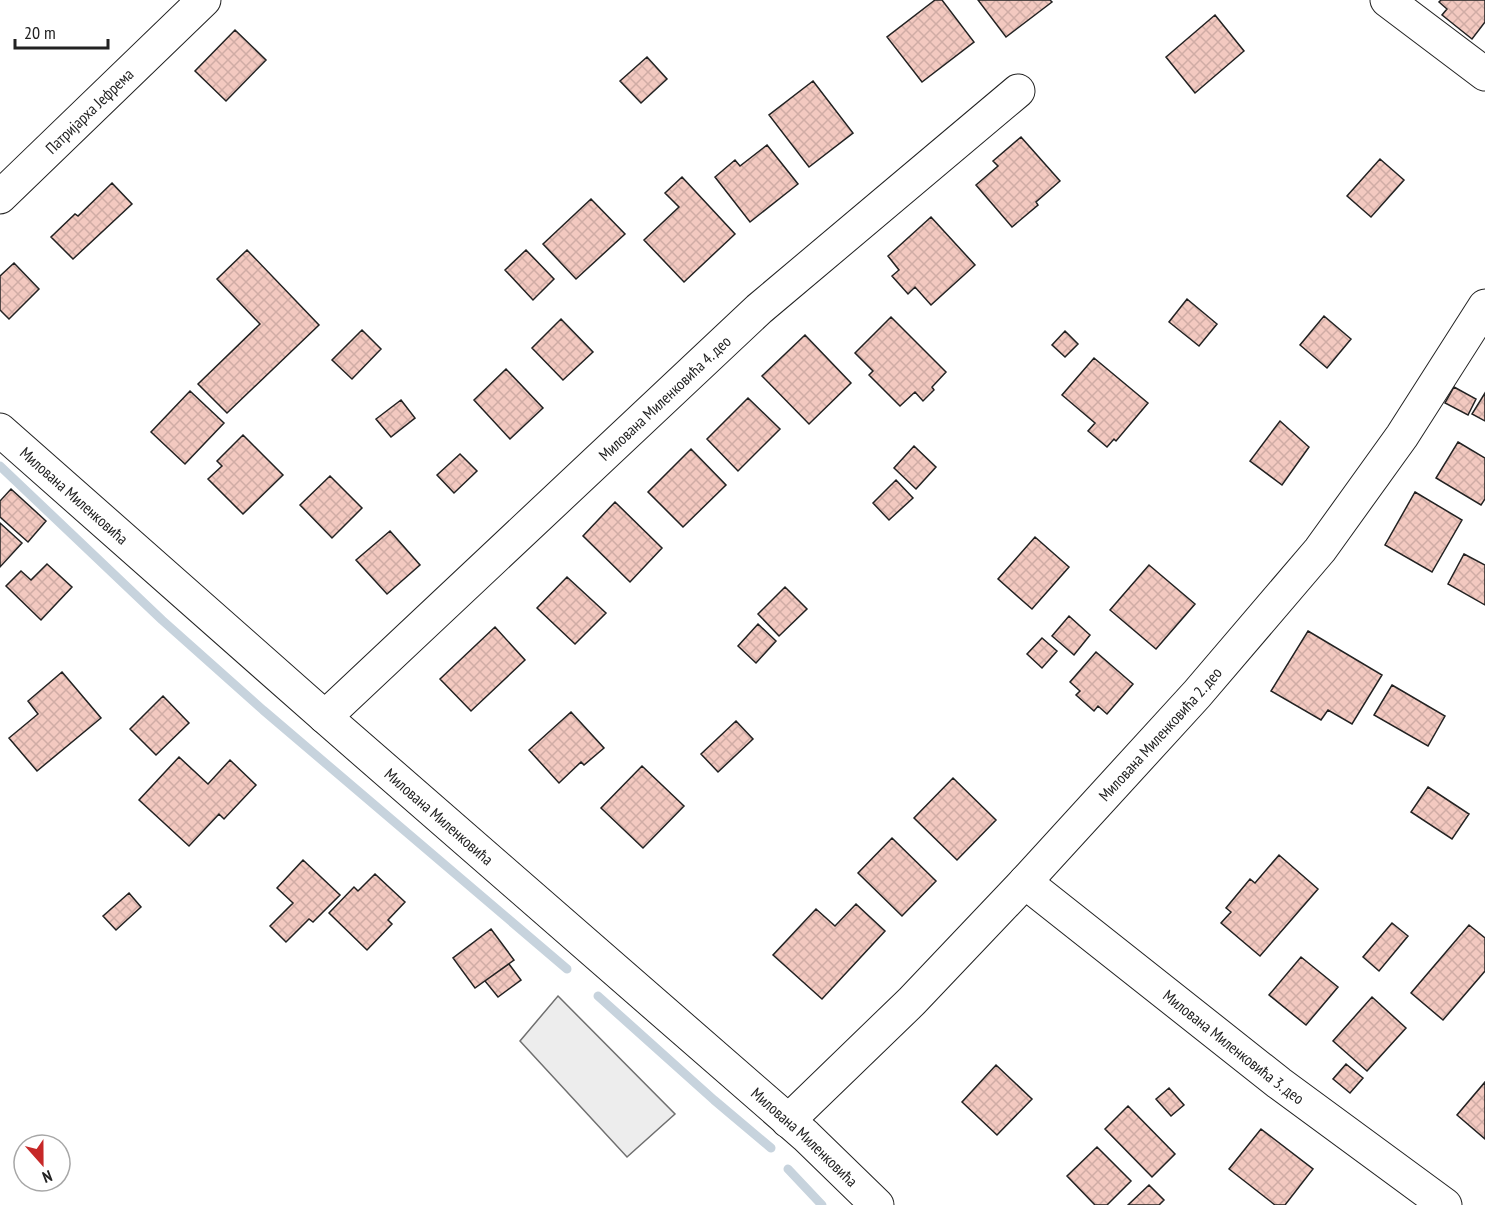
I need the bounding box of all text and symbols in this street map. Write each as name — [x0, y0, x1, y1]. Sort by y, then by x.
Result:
scale bar — [15, 12, 108, 50]
text: 20 m — [24, 21, 56, 44]
street label: Патријарха Јефрема — [41, 64, 137, 158]
street label: Милована Миленковића 4. део — [594, 331, 735, 465]
street label: Милована Миленковића — [16, 442, 132, 549]
street label: Милована Миленковића 2. део — [1094, 663, 1226, 805]
street label: Милована Миленковића — [381, 764, 498, 869]
street label: Милована Миленковића 3. део — [1159, 985, 1308, 1108]
street label: Милована Миленковића — [747, 1083, 862, 1191]
north arrow — [12, 1133, 72, 1193]
text: N — [40, 1166, 55, 1188]

